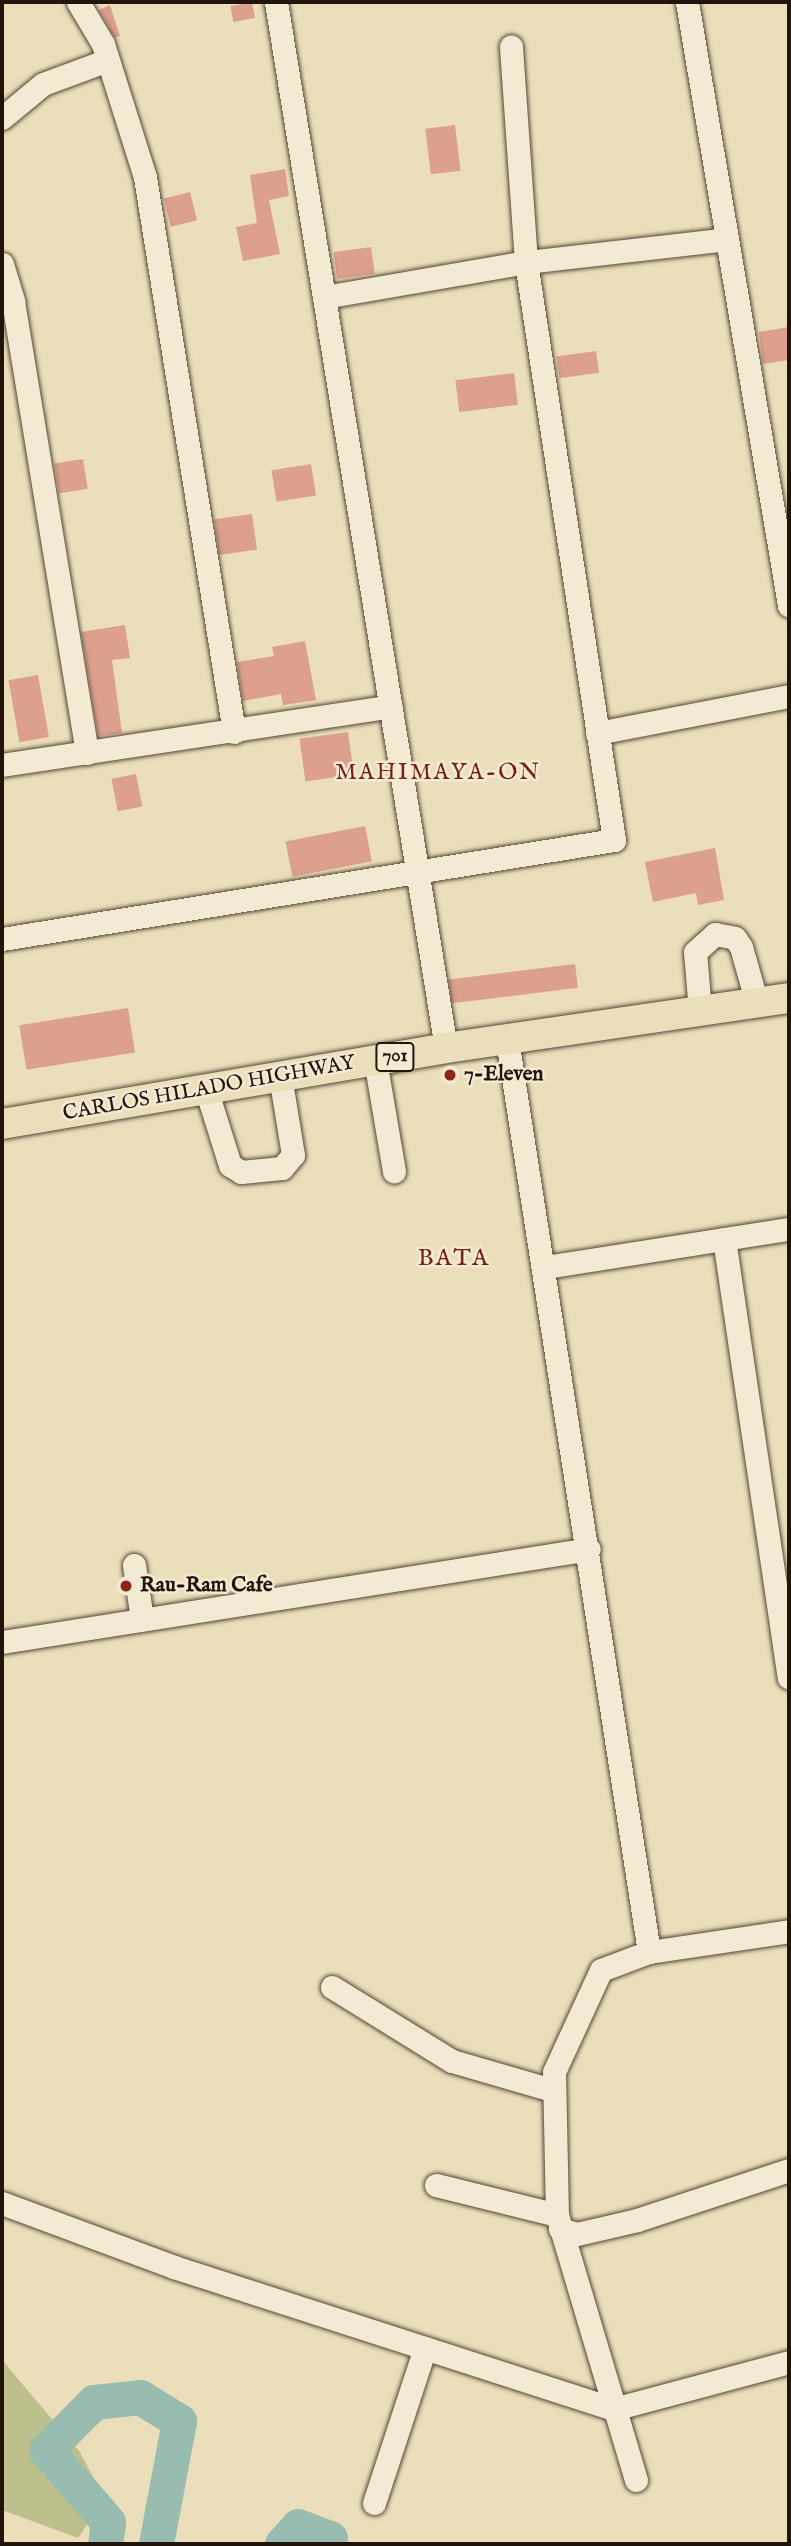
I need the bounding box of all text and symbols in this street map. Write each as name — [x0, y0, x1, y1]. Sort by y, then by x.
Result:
district label: MAHIMAYA-ON — [337, 759, 539, 787]
road number: 701 — [374, 1042, 416, 1072]
street label: CARLOS HILADO HIGHWAY — [61, 1051, 357, 1127]
place label: 7-Eleven — [464, 1062, 543, 1088]
marker: 7-Eleven — [442, 1067, 458, 1083]
district label: BATA — [418, 1245, 490, 1273]
place label: Rau-Ram Cafe — [140, 1573, 273, 1599]
marker: Rau-Ram Cafe — [118, 1578, 134, 1594]

